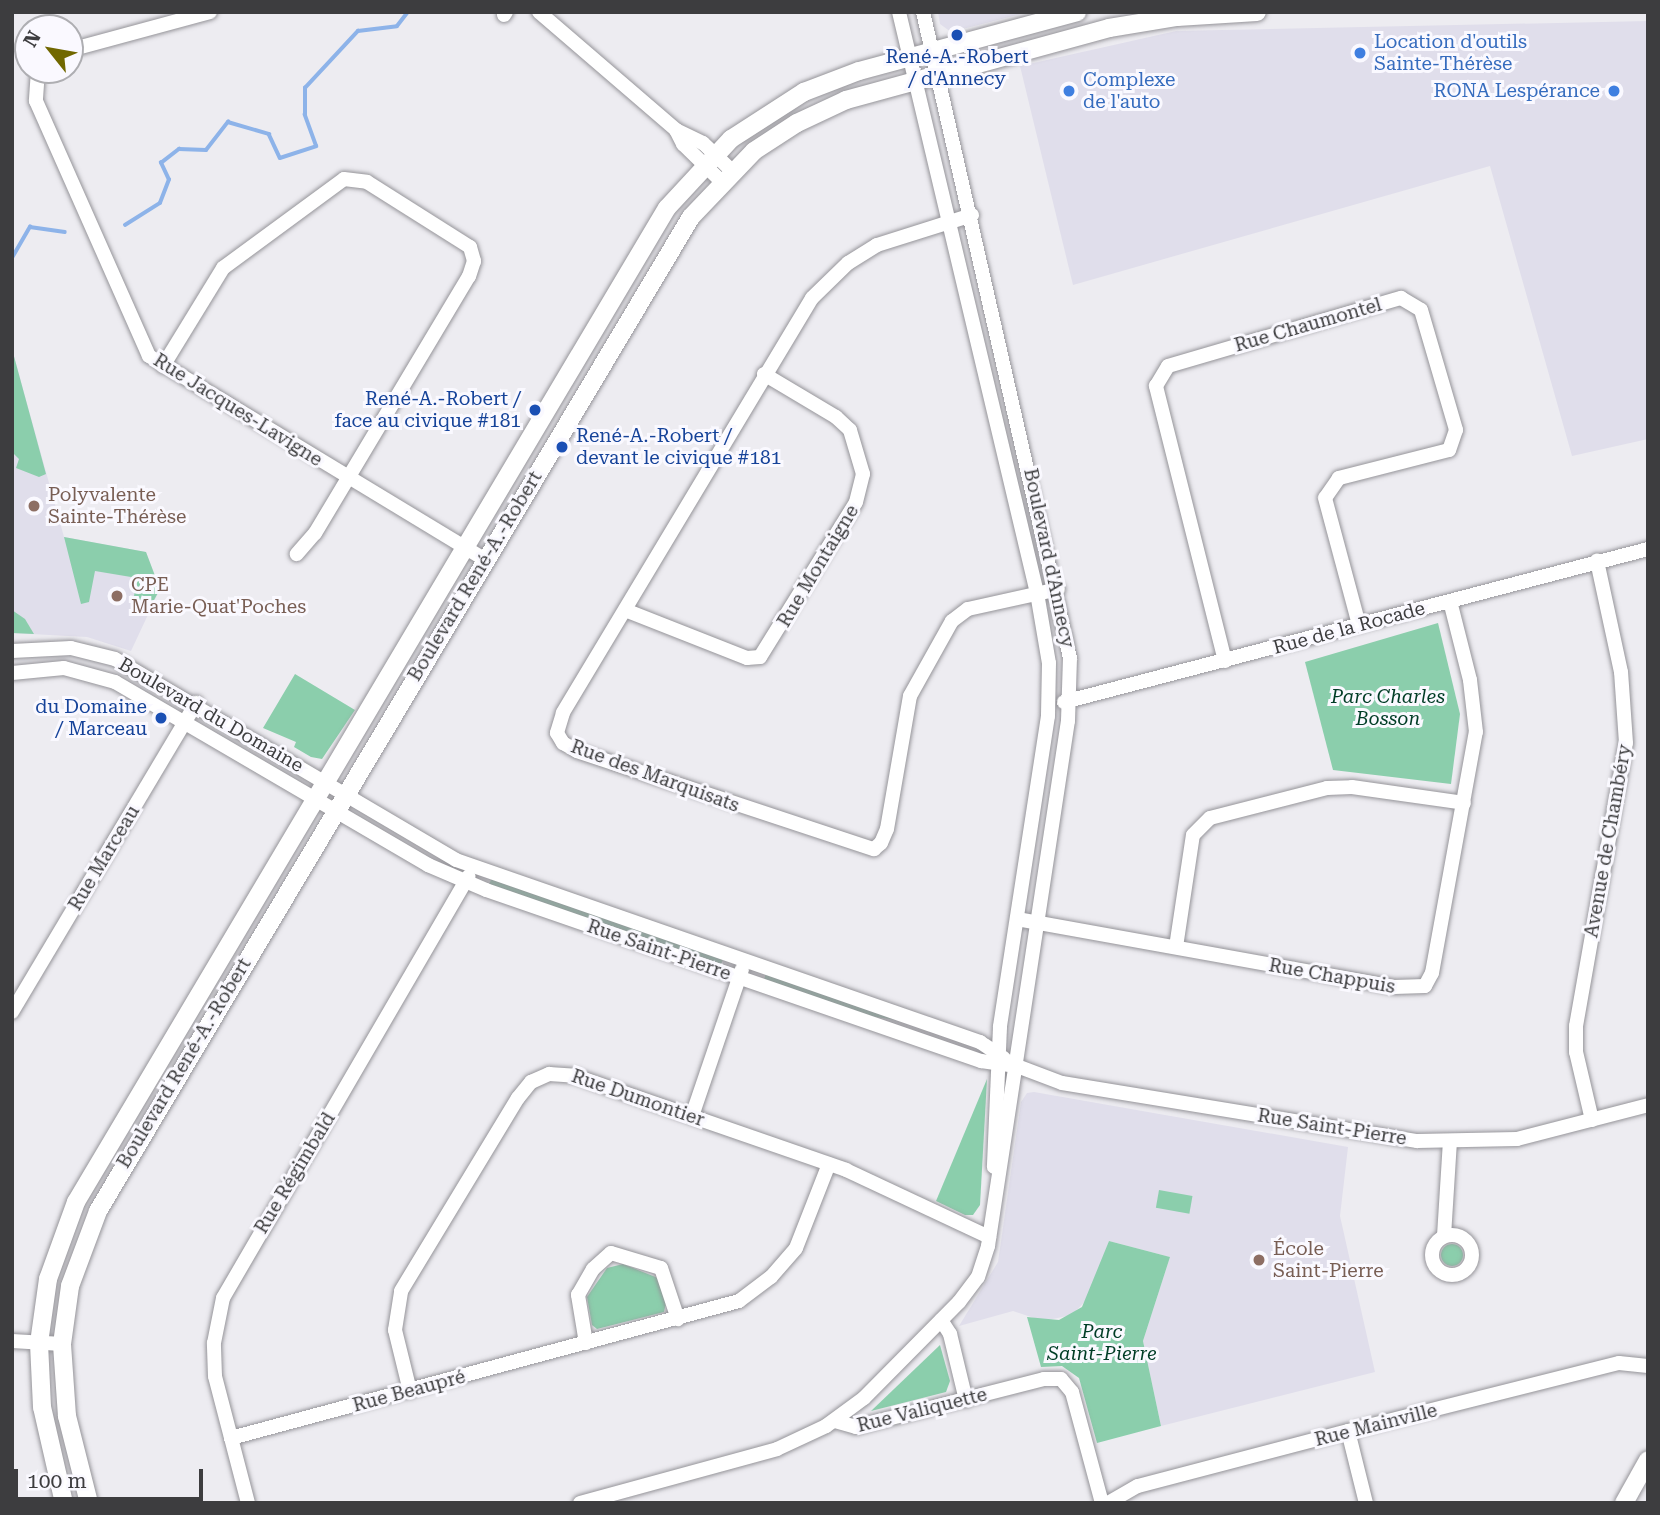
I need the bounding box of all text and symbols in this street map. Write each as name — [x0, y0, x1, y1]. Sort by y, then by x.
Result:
north arrow — [14, 14, 84, 84]
text: N — [19, 27, 46, 51]
marker: René-A.-Robert / d'Annecy — [949, 27, 965, 43]
place label: Location d'outils Sainte-Thérèse — [1374, 31, 1527, 75]
marker: Location d'outils Sainte-Thérèse — [1352, 45, 1368, 61]
place label: René-A.-Robert / d'Annecy — [885, 46, 1029, 90]
place label: Complexe de l'auto — [1083, 69, 1175, 113]
place label: RONA Lespérance — [1433, 80, 1600, 102]
marker: Complexe de l'auto — [1061, 83, 1077, 99]
marker: RONA Lespérance — [1606, 83, 1622, 99]
street label: Rue Chaumontel — [1232, 293, 1384, 357]
street label: Rue Jacques-Lavigne — [149, 349, 327, 471]
place label: René-A.-Robert / face au civique #181 — [334, 388, 521, 432]
marker: René-A.-Robert / face au civique #181 — [527, 402, 543, 418]
place label: René-A.-Robert / devant le civique #181 — [576, 425, 781, 469]
marker: René-A.-Robert / devant le civique #181 — [554, 439, 570, 455]
street label: Boulevard d'Annecy — [1019, 466, 1079, 650]
street label: Boulevard René-A.-Robert — [403, 467, 547, 685]
place label: Polyvalente Sainte-Thérèse — [48, 484, 186, 528]
marker: Polyvalente Sainte-Thérèse — [26, 498, 42, 514]
street label: Rue Montaigne — [773, 501, 863, 631]
place label: CPE Marie-Quat'Poches — [131, 574, 306, 618]
marker: CPE Marie-Quat'Poches — [109, 588, 125, 604]
street label: Rue de la Rocade — [1271, 597, 1427, 659]
street label: Boulevard du Domaine — [115, 653, 307, 777]
park label: Parc Charles Bosson — [1331, 686, 1445, 730]
place label: du Domaine / Marceau — [35, 696, 147, 740]
marker: du Domaine / Marceau — [153, 710, 169, 726]
street label: Rue des Marquisats — [568, 735, 742, 817]
street label: Avenue de Chambéry — [1580, 743, 1636, 939]
street label: Rue Marceau — [64, 801, 144, 915]
street label: Rue Saint-Pierre — [584, 915, 734, 985]
street label: Boulevard René-A.-Robert — [112, 954, 256, 1172]
street label: Rue Chappuis — [1267, 954, 1397, 998]
street label: Rue Dumontier — [569, 1065, 707, 1131]
street label: Rue Saint-Pierre — [1256, 1104, 1408, 1150]
street label: Rue Régimbald — [250, 1108, 340, 1238]
place label: École Saint-Pierre — [1273, 1238, 1384, 1282]
marker: École Saint-Pierre — [1251, 1252, 1267, 1268]
park label: Parc Saint-Pierre — [1047, 1321, 1157, 1365]
street label: Rue Beaupré — [350, 1365, 468, 1417]
street label: Rue Valiquette — [855, 1383, 989, 1437]
street label: Rue Mainville — [1312, 1399, 1440, 1451]
scale bar — [18, 1456, 206, 1500]
text: 100 m — [27, 1469, 87, 1493]

